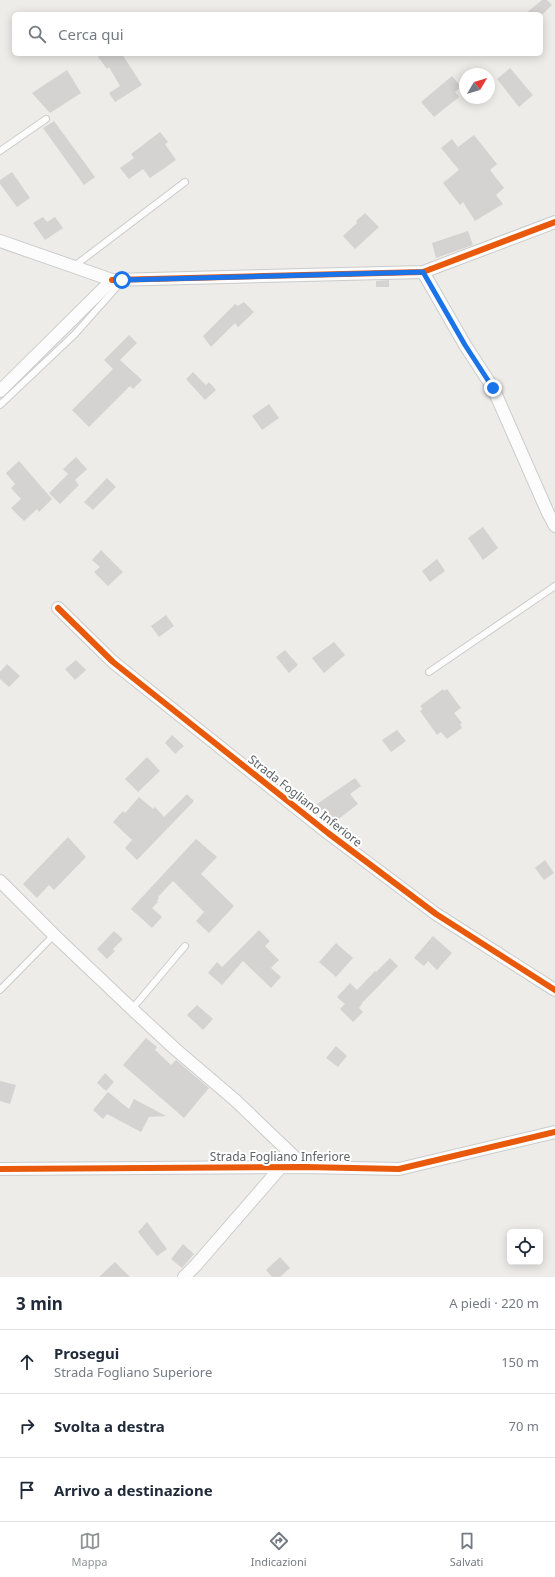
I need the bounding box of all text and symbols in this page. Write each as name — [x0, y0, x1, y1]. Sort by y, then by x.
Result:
search box — [12, 12, 543, 56]
icon: search — [26, 23, 48, 45]
text: Cerca qui — [58, 24, 124, 44]
north arrow — [459, 68, 495, 104]
route start — [113, 271, 131, 289]
route end — [484, 379, 502, 397]
street label: Strada Fogliano Inferiore — [245, 751, 366, 851]
street label: Strada Fogliano Inferiore — [210, 1148, 350, 1165]
map controls — [507, 1229, 543, 1265]
button: locate — [507, 1229, 543, 1265]
text: 3 min — [16, 1292, 63, 1315]
text: A piedi · 220 m — [449, 1294, 539, 1312]
text: Prosegui — [54, 1343, 119, 1363]
icon: ahead — [16, 1351, 38, 1373]
text: 150 m — [501, 1353, 539, 1371]
text: Strada Fogliano Superiore — [54, 1363, 212, 1381]
icon: right — [16, 1415, 38, 1437]
text: Svolta a destra — [54, 1416, 165, 1436]
text: 70 m — [509, 1417, 539, 1435]
icon: arrive — [16, 1479, 38, 1501]
text: Arrivo a destinazione — [54, 1480, 213, 1500]
tab: Mappa — [72, 1530, 107, 1569]
tab: Indicazioni — [251, 1530, 307, 1569]
tab: Salvati — [450, 1530, 483, 1569]

